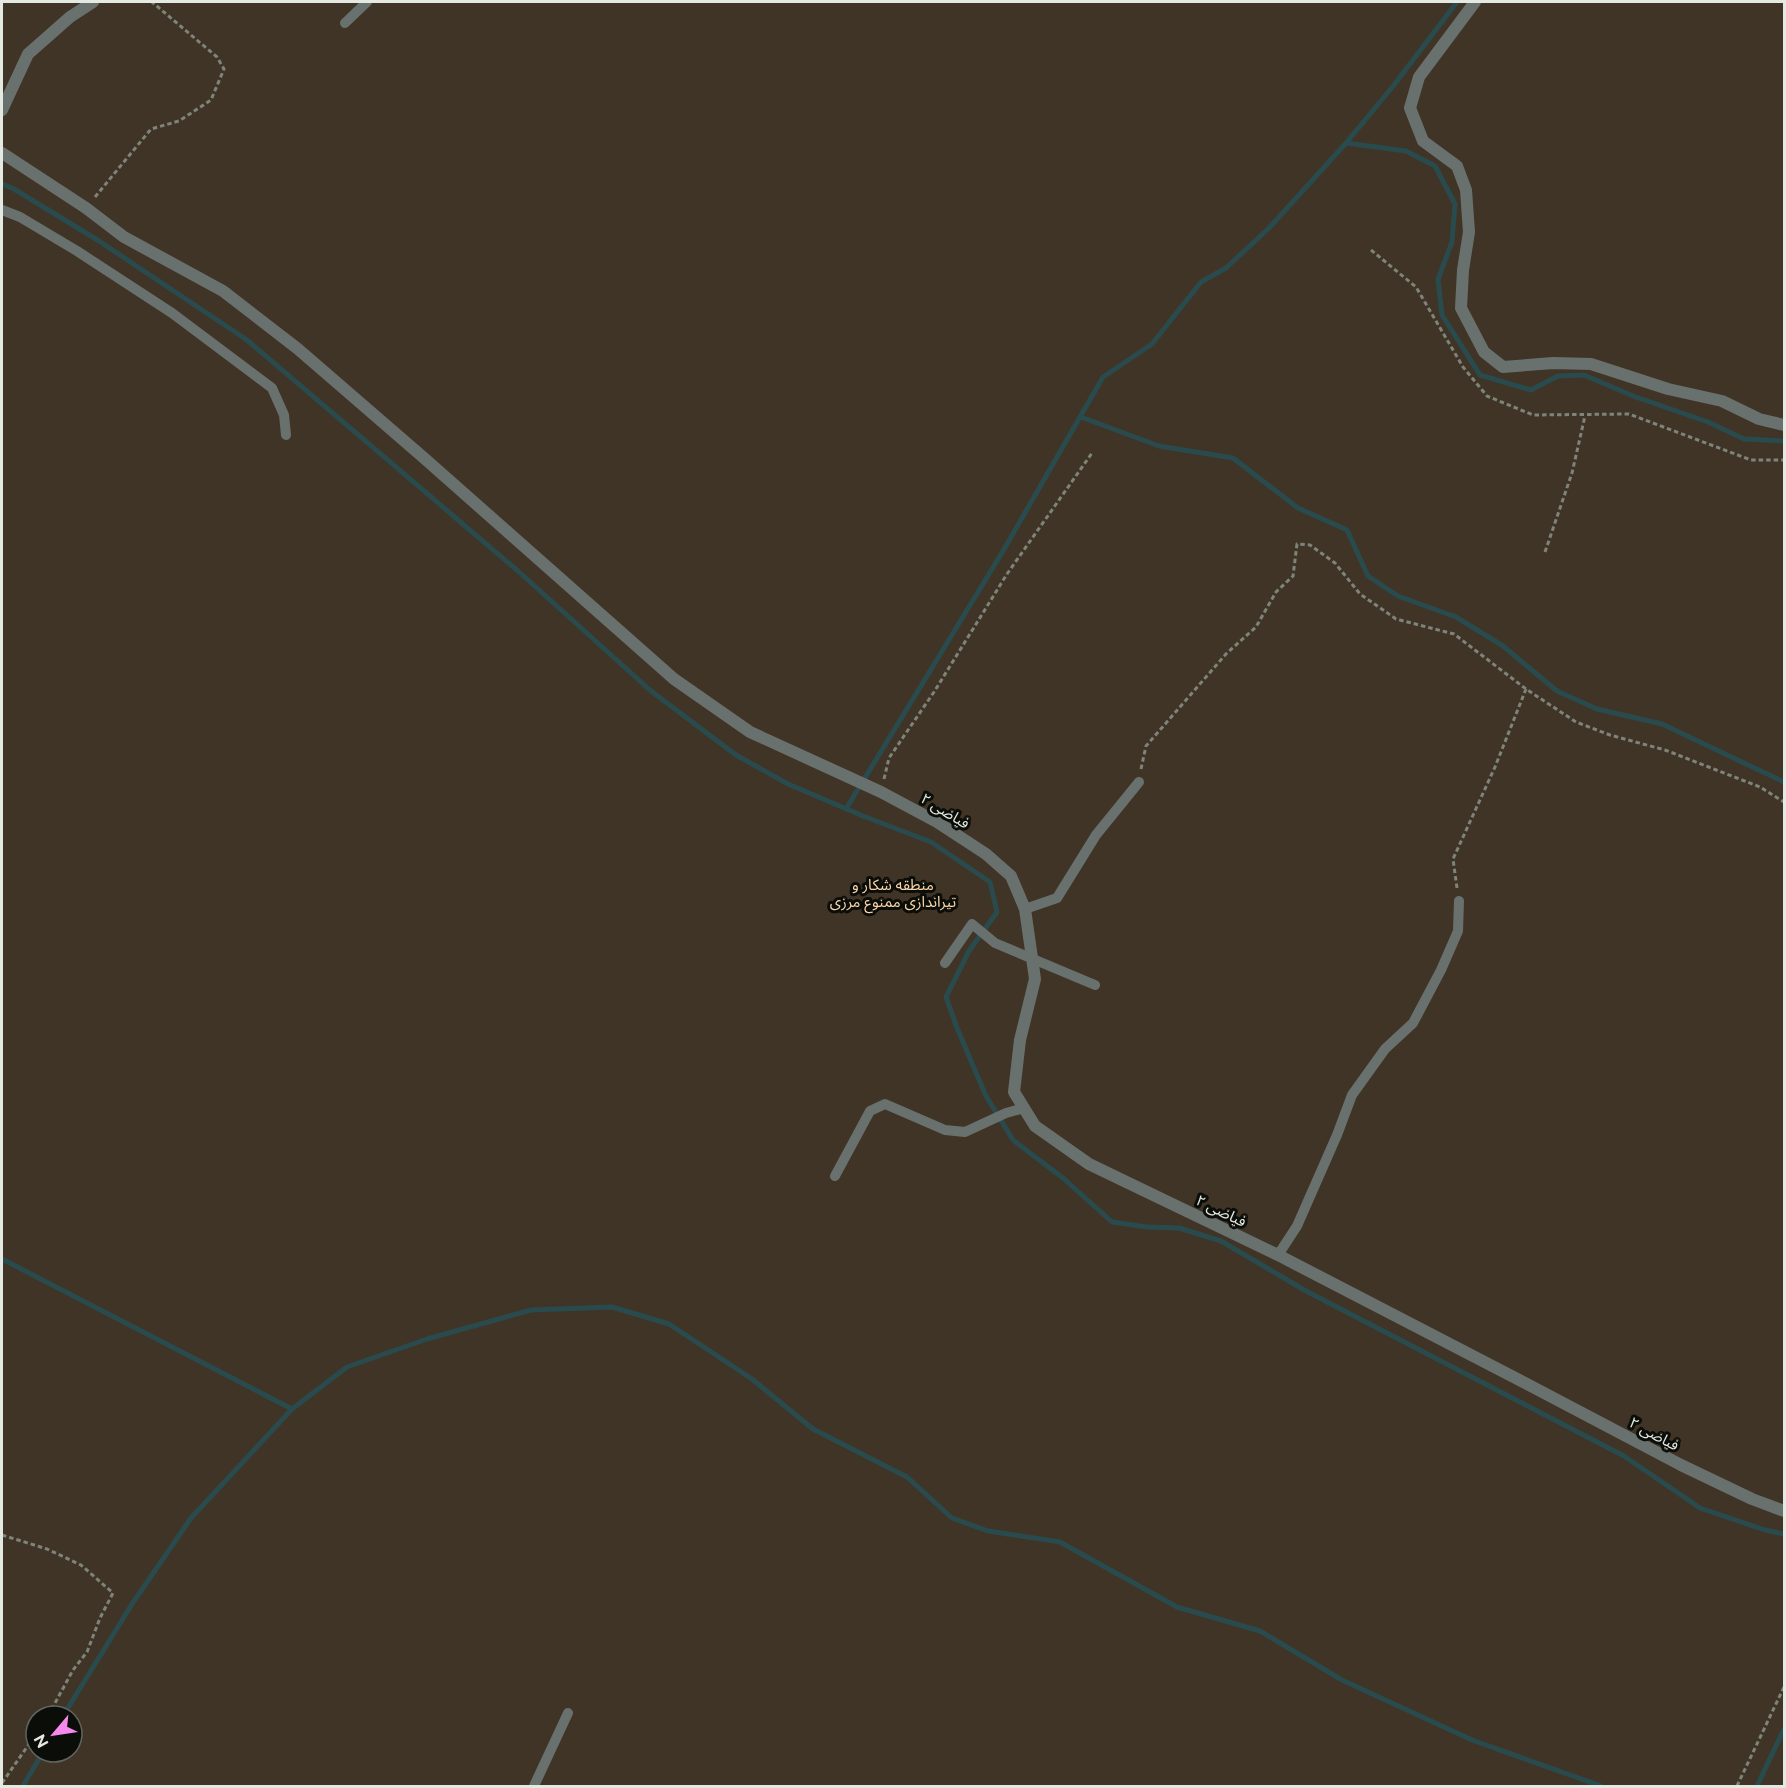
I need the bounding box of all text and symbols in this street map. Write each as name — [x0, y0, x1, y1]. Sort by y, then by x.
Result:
street label: فیاضی ۲ — [917, 789, 973, 833]
park label: منطقه شکار و تیراندازی ممنوع مرزی — [830, 876, 956, 914]
street label: فیاضی ۲ — [1193, 1191, 1249, 1231]
street label: فیاضی ۲ — [1626, 1413, 1682, 1455]
north arrow — [24, 1704, 84, 1764]
text: N — [30, 1731, 53, 1751]

